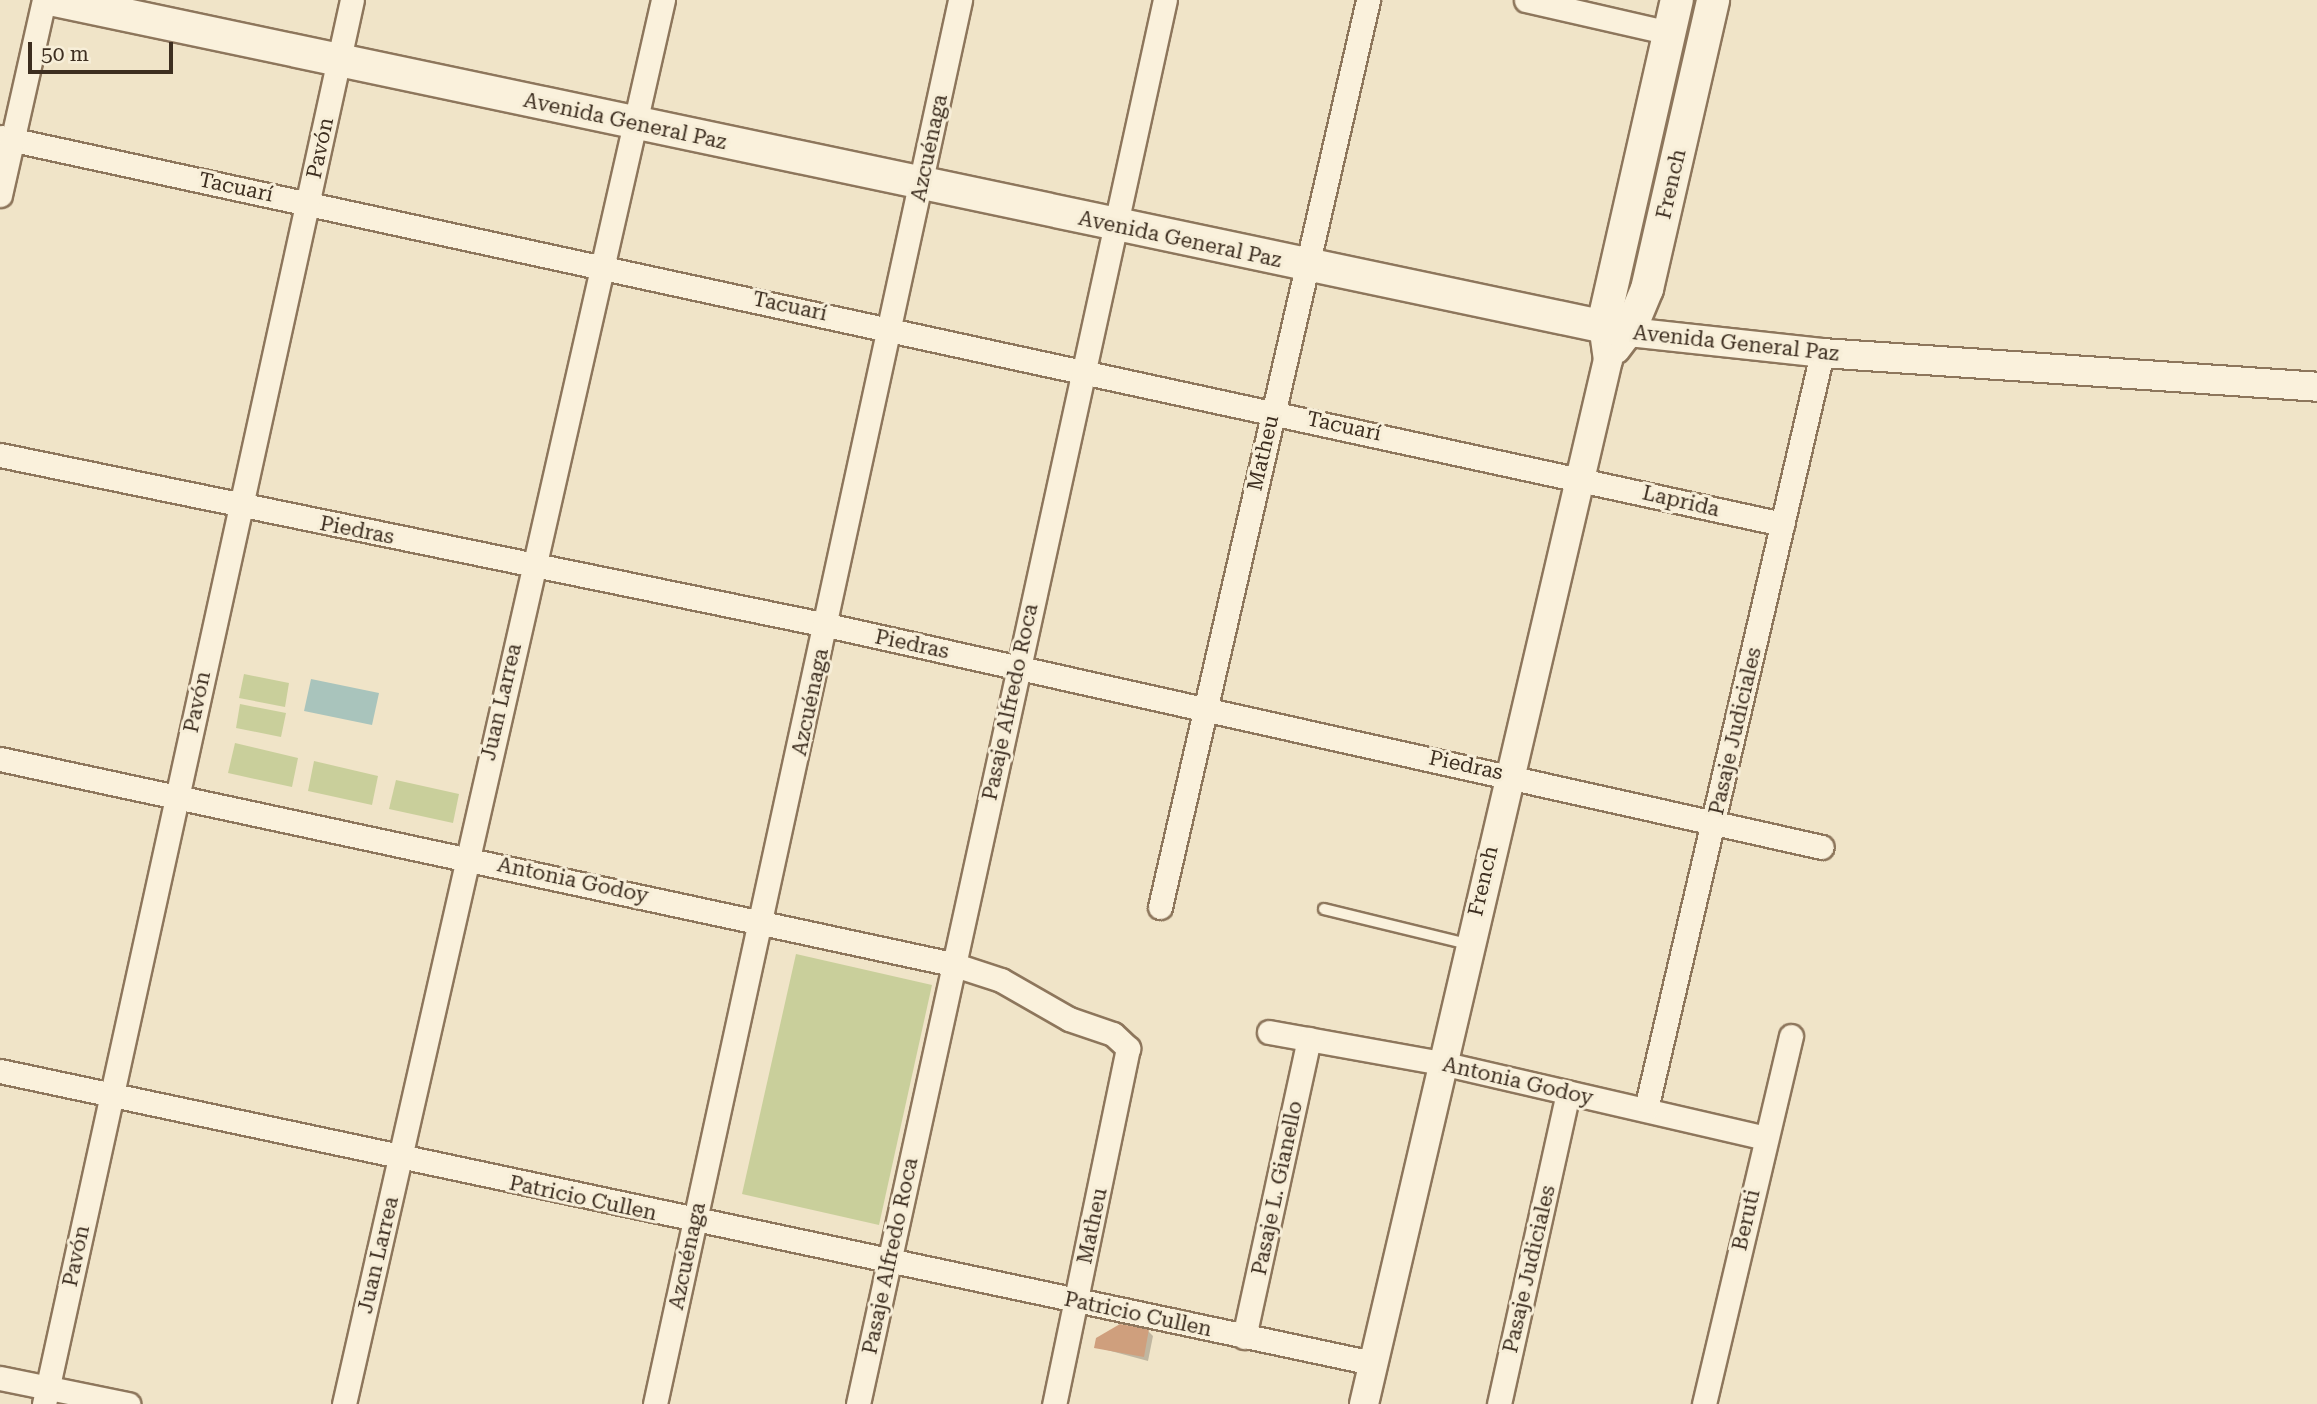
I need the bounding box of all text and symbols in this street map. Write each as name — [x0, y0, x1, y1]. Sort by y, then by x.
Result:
scale bar — [32, 28, 177, 72]
text: 50 m — [41, 42, 89, 66]
street label: Avenida General Paz — [521, 87, 729, 155]
street label: Azcuénaga — [905, 92, 953, 204]
street label: Pavón — [301, 115, 339, 181]
street label: French — [1651, 146, 1691, 222]
street label: Tacuarí — [196, 167, 276, 207]
street label: Avenida General Paz — [1076, 205, 1284, 273]
street label: Tacuarí — [750, 286, 830, 326]
street label: Avenida General Paz — [1632, 320, 1840, 366]
street label: Tacuarí — [1304, 406, 1384, 446]
street label: Matheu — [1242, 413, 1284, 493]
street label: Laprida — [1640, 480, 1722, 522]
street label: Piedras — [318, 510, 396, 550]
street label: Pasaje Alfredo Roca — [977, 601, 1043, 803]
street label: Piedras — [873, 624, 951, 664]
street label: Juan Larrea — [475, 641, 527, 763]
street label: Pasaje Judiciales — [1703, 645, 1767, 817]
street label: Azcuénaga — [786, 646, 834, 758]
street label: Pavón — [178, 669, 216, 735]
street label: Piedras — [1427, 745, 1505, 785]
street label: French — [1463, 843, 1503, 919]
street label: Antonia Godoy — [495, 852, 651, 908]
street label: Antonia Godoy — [1440, 1051, 1596, 1111]
street label: Pasaje L. Gianello — [1246, 1099, 1308, 1277]
street label: Pasaje Alfredo Roca — [857, 1155, 923, 1357]
street label: Patricio Cullen — [507, 1170, 659, 1226]
street label: Pasaje Judiciales — [1497, 1183, 1561, 1355]
street label: Matheu — [1072, 1186, 1112, 1266]
street label: Beruti — [1727, 1187, 1765, 1253]
street label: Juan Larrea — [352, 1194, 404, 1316]
street label: Azcuénaga — [663, 1200, 711, 1312]
street label: Pavón — [57, 1223, 95, 1289]
street label: Patricio Cullen — [1062, 1286, 1214, 1342]

